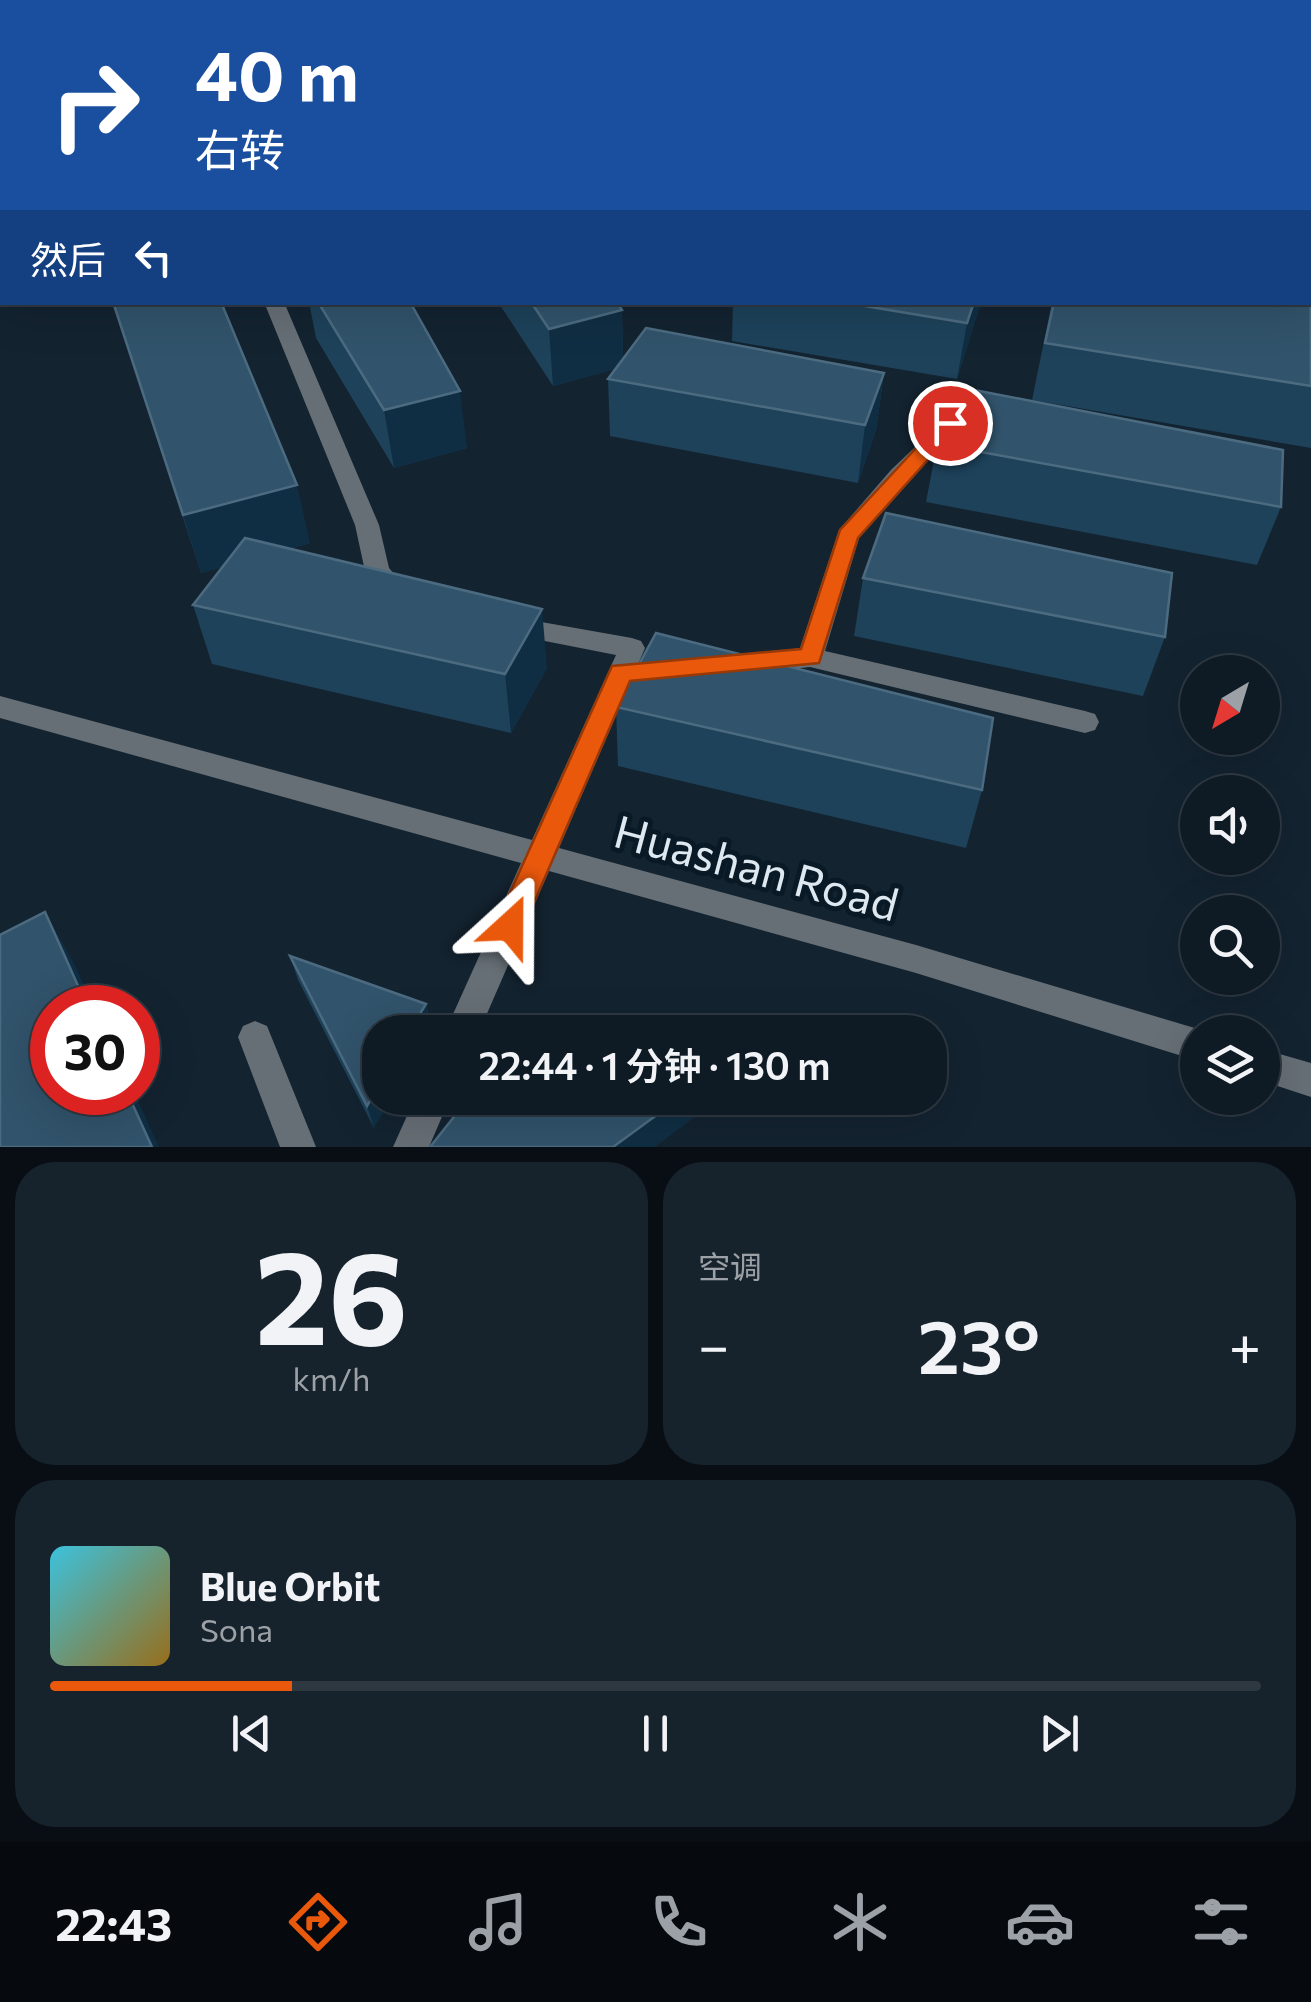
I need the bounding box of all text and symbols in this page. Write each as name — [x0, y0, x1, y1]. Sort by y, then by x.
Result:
text: 40 m — [195, 30, 359, 115]
icon: right — [30, 40, 160, 170]
text: 右转 — [195, 121, 285, 176]
icon: left — [126, 230, 181, 285]
text: 然后 — [30, 235, 106, 282]
pin — [908, 381, 993, 466]
icon: arrive — [923, 396, 978, 451]
north arrow — [1180, 655, 1280, 755]
map controls — [1180, 655, 1280, 1115]
button: sound — [1180, 775, 1280, 875]
street label: Huashan Road — [609, 802, 905, 930]
position arrow — [458, 874, 562, 978]
button: search — [1180, 895, 1280, 995]
speed limit sign: 30 — [30, 985, 160, 1115]
button: layers — [1180, 1015, 1280, 1115]
text: 22:44 · 1 分钟 · 130 m — [479, 1041, 830, 1088]
text: 26 — [255, 1213, 408, 1372]
text: 空调 — [698, 1246, 762, 1286]
text: 23° — [918, 1298, 1040, 1389]
text: − — [698, 1310, 729, 1377]
text: + — [1229, 1310, 1261, 1377]
text: km/h — [293, 1358, 370, 1398]
text: Blue Orbit — [200, 1562, 380, 1609]
text: Sona — [200, 1609, 273, 1649]
icon: previous — [224, 1706, 279, 1761]
icon: pause — [628, 1706, 683, 1761]
icon: next — [1032, 1706, 1087, 1761]
icon: directions — [283, 1887, 353, 1957]
icon: music — [463, 1887, 533, 1957]
icon: phone — [644, 1887, 714, 1957]
icon: climate — [825, 1887, 895, 1957]
icon: car — [1005, 1887, 1075, 1957]
icon: filters — [1186, 1887, 1256, 1957]
text: 22:43 — [55, 1895, 172, 1950]

